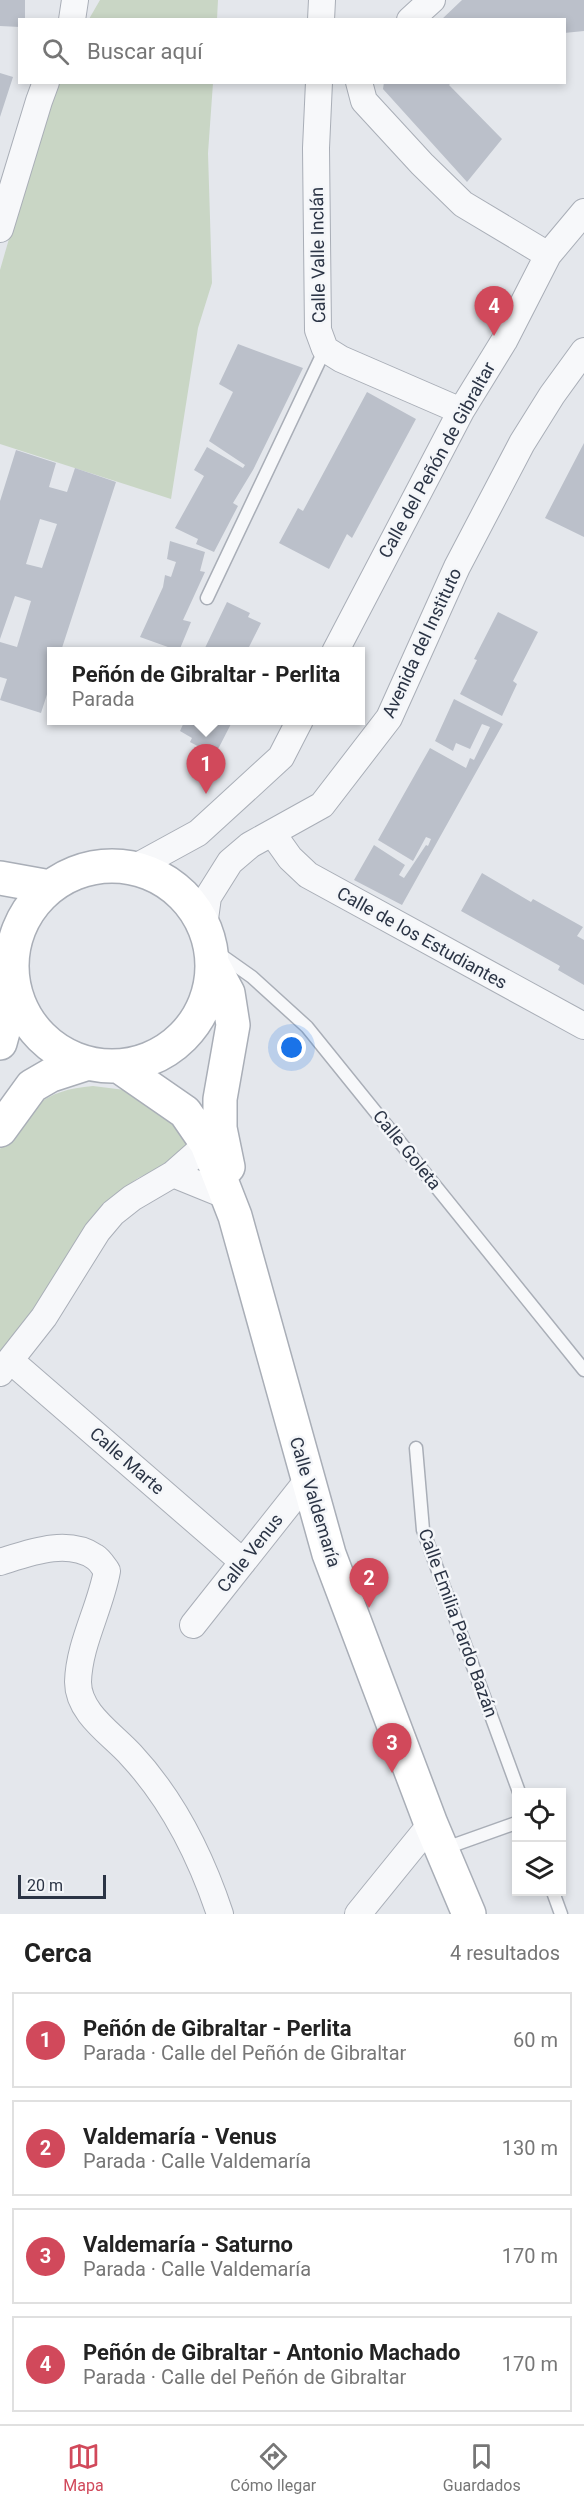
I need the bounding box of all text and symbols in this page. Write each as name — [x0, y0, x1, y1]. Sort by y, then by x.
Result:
search box — [18, 18, 566, 84]
icon: search — [39, 35, 72, 68]
text: Buscar aquí — [87, 39, 203, 64]
street label: Calle Valle Inclán — [306, 187, 329, 323]
pin: 4 — [474, 286, 514, 336]
street label: Calle del Peñón de Gibraltar — [374, 358, 499, 561]
street label: Avenida del Instituto — [378, 565, 465, 721]
popup — [47, 647, 365, 725]
text: Peñón de Gibraltar - Perlita — [72, 662, 340, 687]
text: Parada — [72, 687, 135, 711]
pin: 1 — [186, 744, 226, 794]
street label: Calle de los Estudiantes — [334, 882, 511, 993]
your location — [277, 1033, 306, 1062]
street label: Calle Goleta — [369, 1106, 446, 1194]
street label: Calle Marte — [86, 1423, 169, 1499]
street label: Calle Valdemaría — [286, 1434, 345, 1570]
street label: Calle Venus — [212, 1509, 287, 1596]
street label: Calle Emilia Pardo Bazán — [415, 1526, 502, 1720]
pin: 2 — [350, 1558, 388, 1608]
pin: 3 — [372, 1724, 412, 1773]
map controls — [512, 1788, 566, 1896]
button: locate — [512, 1788, 566, 1842]
button: layers — [512, 1842, 566, 1896]
scale bar — [18, 1872, 106, 1900]
text: 20 m — [27, 1876, 63, 1895]
text: Cerca — [24, 1938, 92, 1968]
text: 4 resultados — [450, 1941, 560, 1965]
text: Peñón de Gibraltar - Perlita — [83, 2016, 351, 2041]
text: 1 — [40, 2028, 51, 2052]
text: 60 m — [513, 2028, 558, 2052]
text: Parada · Calle del Peñón de Gibraltar — [83, 2041, 406, 2065]
text: Valdemaría - Venus — [83, 2124, 277, 2149]
text: 2 — [40, 2136, 51, 2160]
text: 130 m — [502, 2136, 558, 2160]
text: Parada · Calle Valdemaría — [83, 2149, 311, 2173]
text: Valdemaría - Saturno — [83, 2232, 293, 2257]
text: 3 — [40, 2244, 51, 2268]
text: 170 m — [502, 2244, 558, 2268]
text: Parada · Calle Valdemaría — [83, 2257, 311, 2281]
text: Peñón de Gibraltar - Antonio Machado — [83, 2340, 460, 2365]
text: 4 — [40, 2352, 51, 2376]
text: 170 m — [502, 2352, 558, 2376]
text: Parada · Calle del Peñón de Gibraltar — [83, 2365, 406, 2389]
tab: Mapa — [63, 2440, 104, 2495]
tab: Cómo llegar — [230, 2440, 316, 2495]
tab: Guardados — [443, 2440, 521, 2495]

